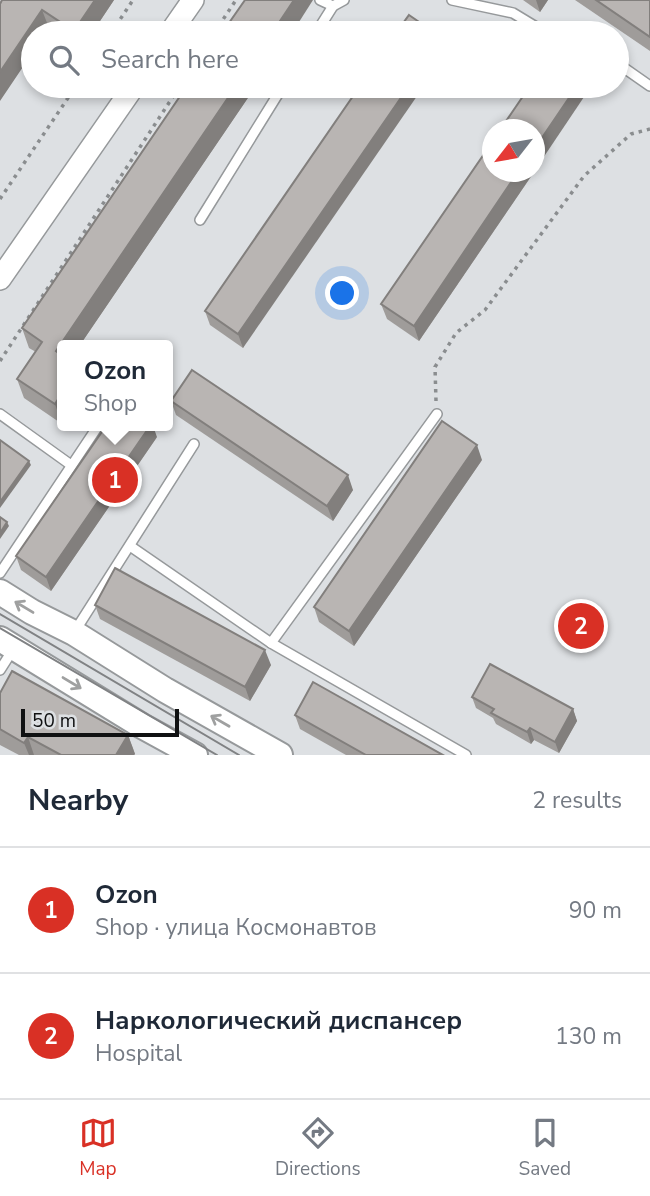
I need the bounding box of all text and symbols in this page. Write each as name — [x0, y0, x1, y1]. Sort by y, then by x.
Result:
search box — [21, 21, 629, 98]
icon: search — [45, 41, 83, 79]
text: Search here — [101, 42, 239, 77]
north arrow — [482, 119, 545, 182]
your location — [325, 276, 359, 310]
popup — [57, 340, 173, 431]
text: Ozon — [84, 353, 146, 388]
text: Shop — [84, 388, 137, 419]
pin: 1 — [92, 454, 138, 506]
one-way arrow — [14, 600, 34, 614]
pin: 2 — [558, 600, 604, 652]
one-way arrow — [62, 677, 82, 691]
scale bar — [21, 706, 178, 738]
text: 50 m — [32, 708, 76, 734]
one-way arrow — [211, 714, 231, 728]
text: Nearby — [28, 780, 128, 821]
text: 2 results — [532, 785, 622, 816]
text: Ozon — [95, 877, 158, 912]
text: 1 — [44, 895, 58, 926]
text: 90 m — [569, 895, 622, 926]
text: Shop · улица Космонавтов — [95, 912, 377, 943]
text: Наркологический диспансер — [95, 1003, 462, 1038]
text: 2 — [44, 1021, 58, 1052]
text: 130 m — [555, 1021, 622, 1052]
text: Hospital — [95, 1038, 182, 1069]
tab: Map — [79, 1114, 117, 1182]
tab: Directions — [275, 1114, 361, 1182]
tab: Saved — [519, 1114, 571, 1182]

